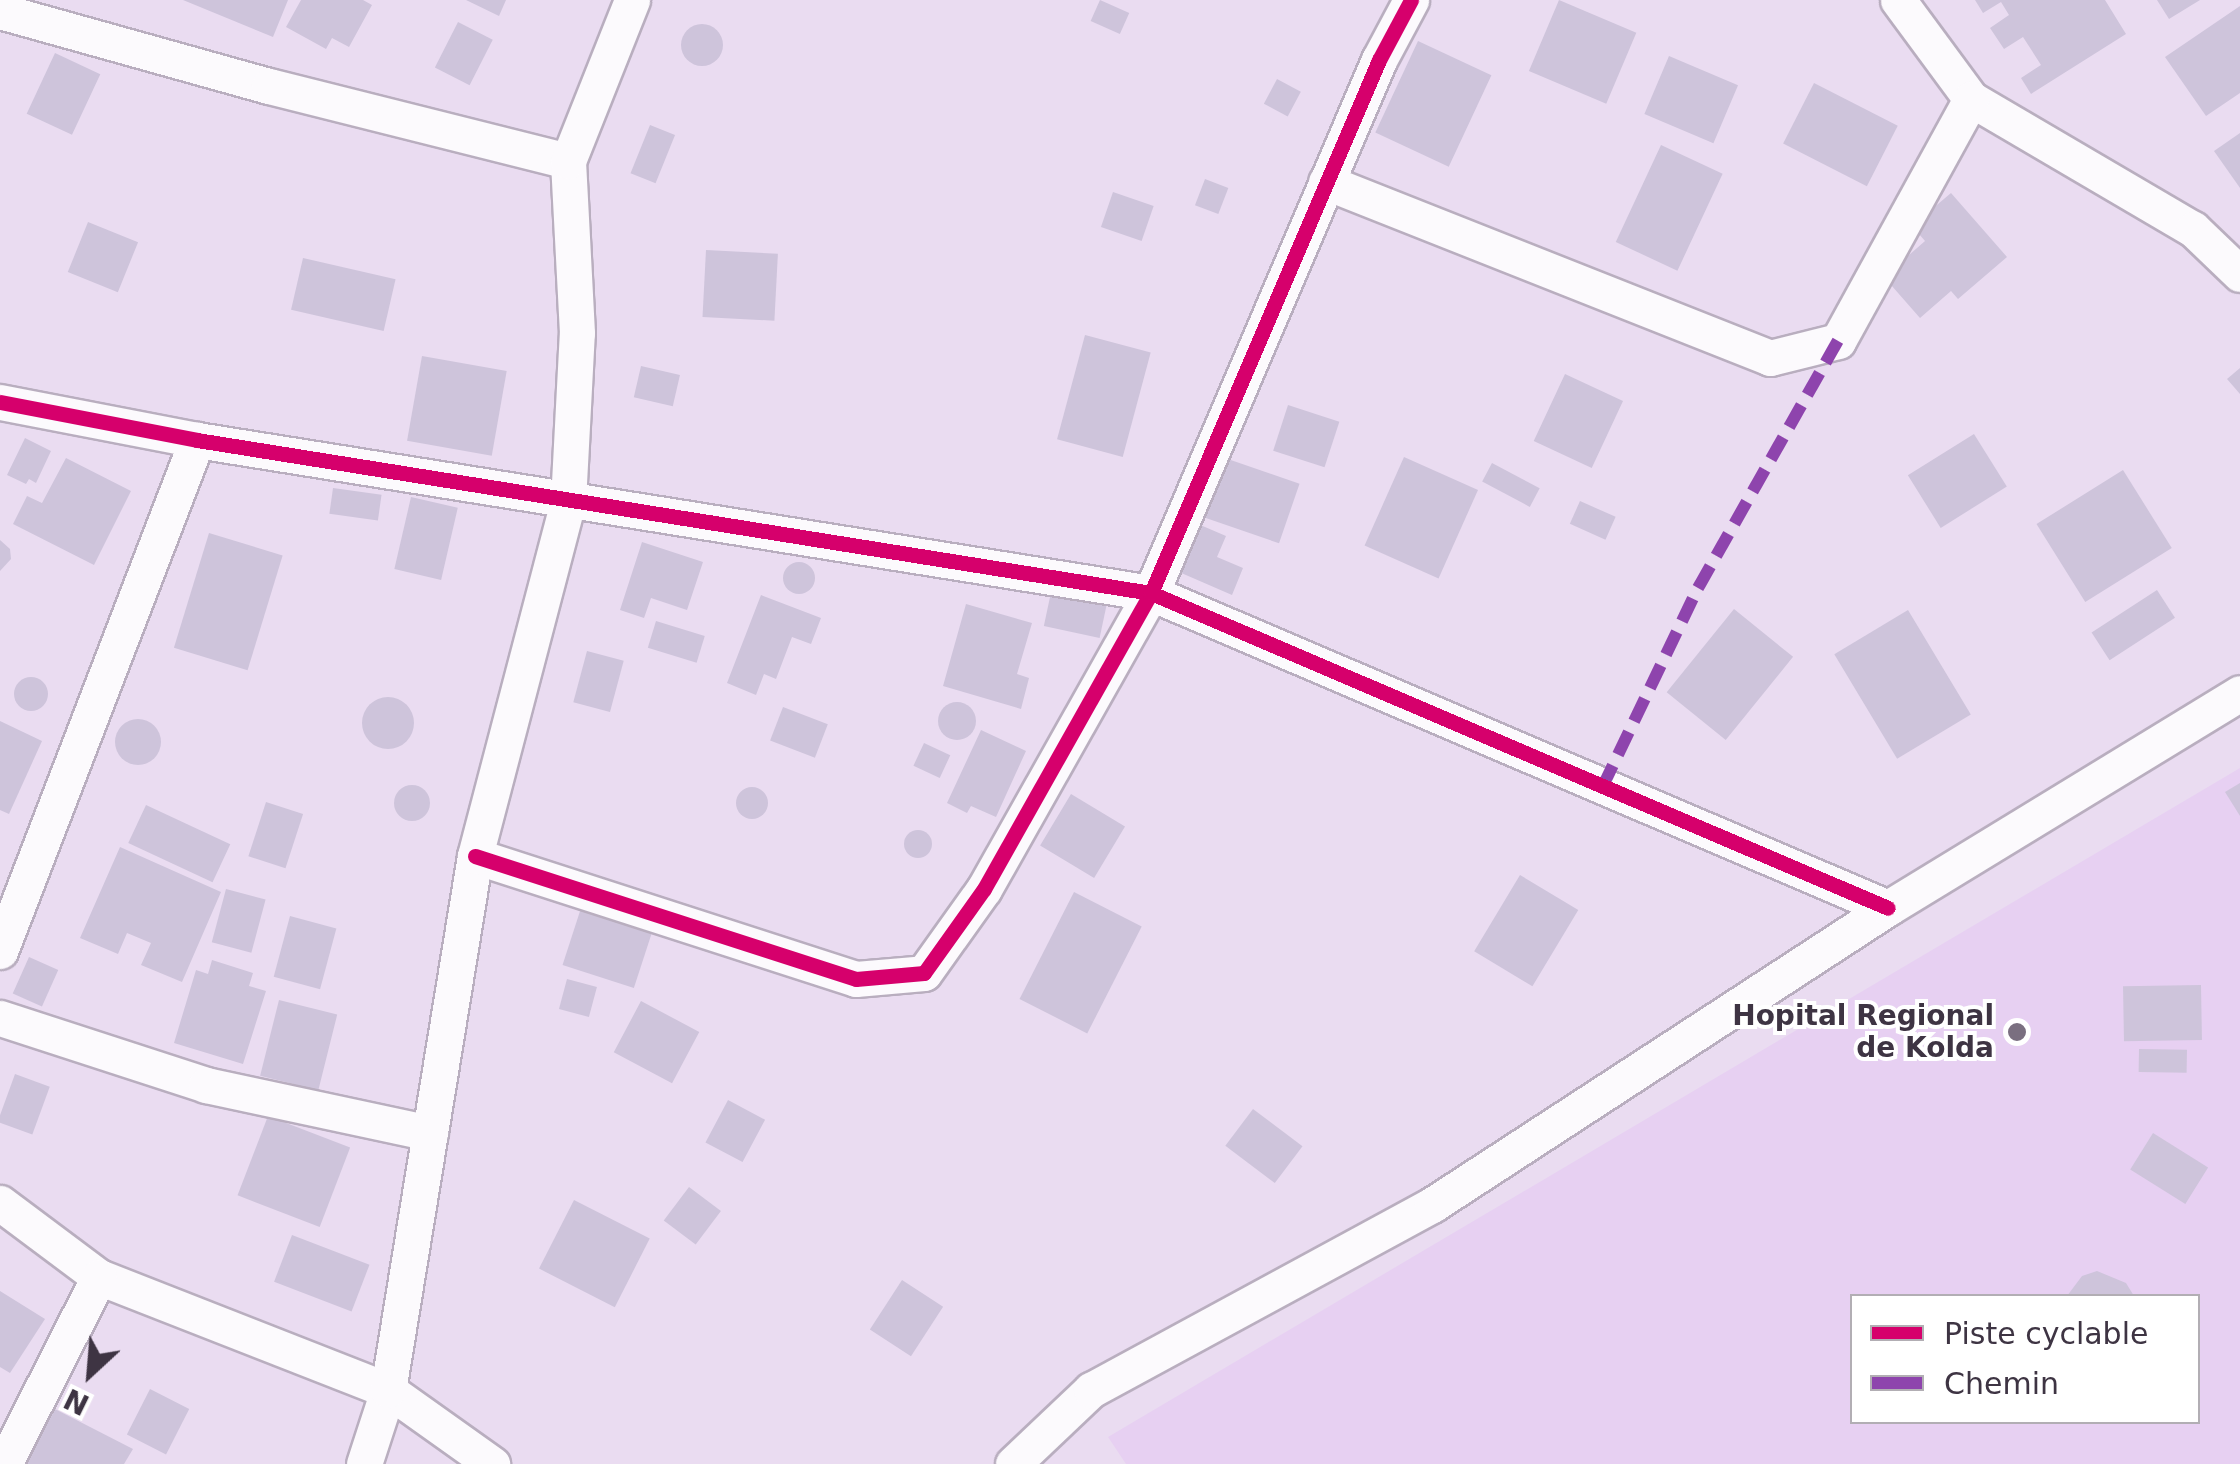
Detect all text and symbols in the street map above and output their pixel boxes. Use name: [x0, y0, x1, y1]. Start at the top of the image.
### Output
place label: Hopital Regional de Kolda: [1732, 999, 1994, 1065]
marker: Hopital Regional de Kolda: [2004, 1019, 2030, 1045]
legend: [1850, 1294, 2200, 1424]
text: Piste cyclable: [1944, 1316, 2148, 1351]
north arrow: [40, 1324, 140, 1424]
text: Chemin: [1944, 1366, 2059, 1401]
text: N: [59, 1381, 94, 1421]

